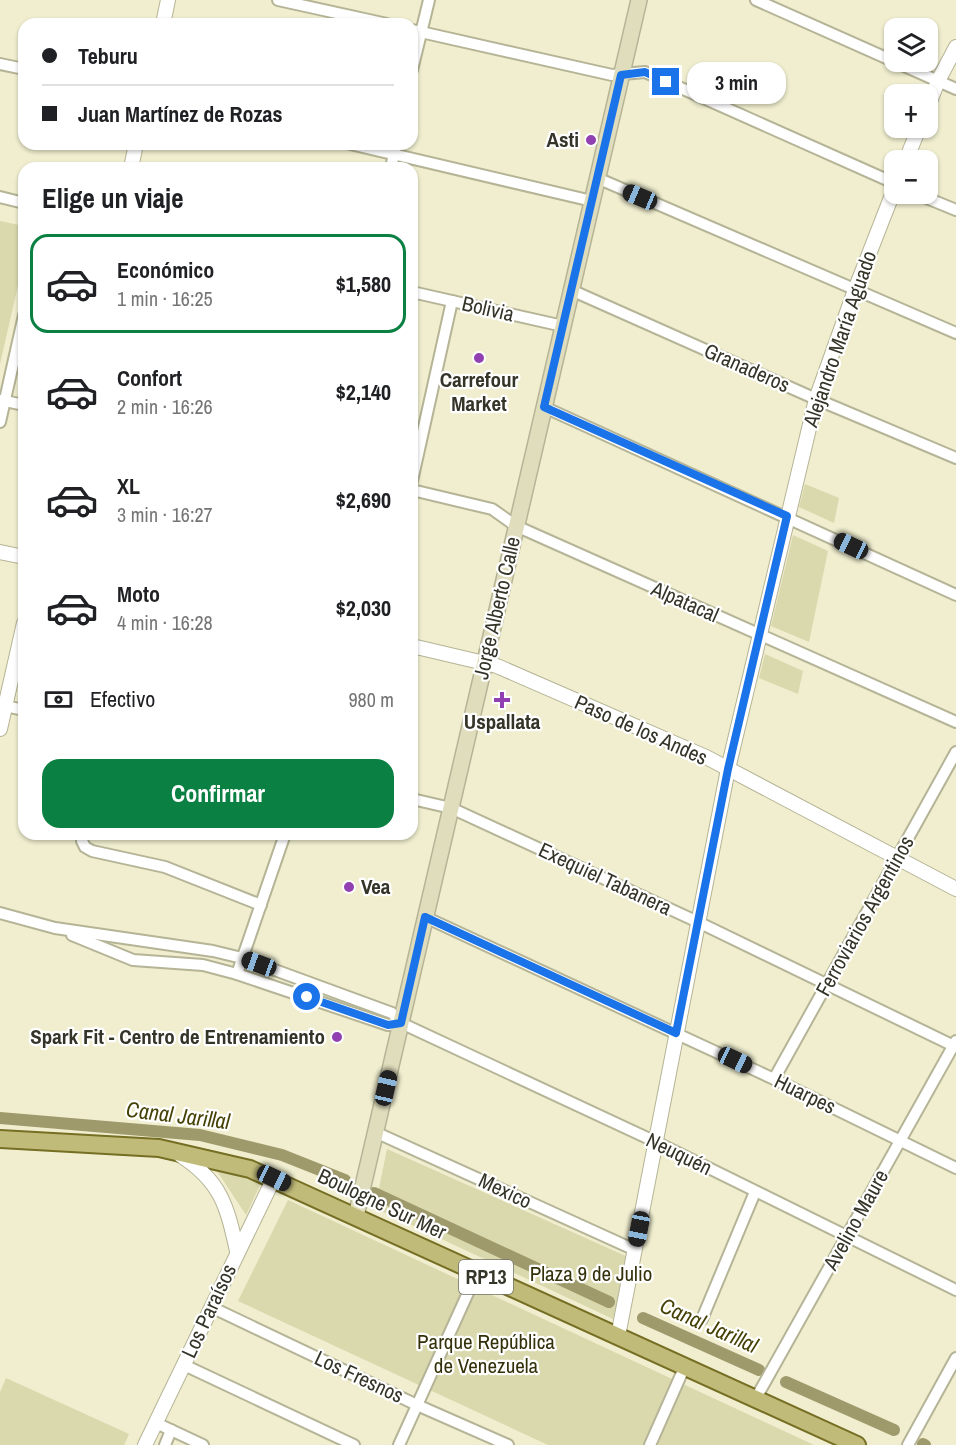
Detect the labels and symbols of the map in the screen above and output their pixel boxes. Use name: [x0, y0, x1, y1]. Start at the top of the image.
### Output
callout: 3 min: [687, 61, 786, 103]
route end: [652, 68, 679, 95]
place label: Asti: [546, 125, 579, 154]
marker: Asti: [584, 133, 598, 147]
car: [620, 182, 660, 212]
street label: Alejandro María Aguado: [795, 247, 883, 432]
street label: Bolivia: [459, 288, 517, 329]
street label: Granaderos: [700, 336, 795, 399]
marker: Carrefour Market: [472, 351, 486, 365]
place label: Carrefour Market: [440, 365, 519, 418]
car: [831, 530, 871, 562]
street label: Jorge Alberto Calle: [466, 534, 527, 682]
street label: Alpatacal: [646, 573, 723, 629]
street label: Paso de los Andes: [570, 687, 712, 772]
marker: Uspallata: [495, 693, 509, 707]
place label: Uspallata: [464, 707, 541, 736]
street label: Ferroviarios Argentinos: [808, 830, 921, 1001]
street label: Exequiel Tabanera: [534, 835, 677, 922]
place label: Vea: [361, 872, 391, 901]
marker: Vea: [342, 880, 356, 894]
car: [239, 949, 279, 979]
route start: [293, 983, 320, 1010]
place label: Spark Fit - Centro de Entrenamiento: [30, 1022, 325, 1051]
marker: Spark Fit - Centro de Entrenamiento: [330, 1030, 344, 1044]
car: [715, 1044, 755, 1076]
street label: Huarpes: [770, 1066, 841, 1121]
car: [373, 1068, 399, 1108]
water label: Canal Jarillal: [124, 1094, 233, 1136]
street label: Neuquén: [641, 1125, 717, 1182]
street label: Boulogne Sur Mer: [313, 1161, 451, 1246]
car: [254, 1162, 294, 1194]
street label: Avelino Maure: [816, 1164, 895, 1276]
street label: Mexico: [474, 1166, 536, 1215]
car: [627, 1210, 651, 1248]
street label: Los Paraísos: [174, 1259, 243, 1362]
park label: Plaza 9 de Julio: [530, 1259, 652, 1288]
road number: RP13: [459, 1260, 513, 1294]
water label: Canal Jarillal: [655, 1290, 764, 1360]
park label: Parque República de Venezuela: [417, 1327, 555, 1380]
street label: Los Fresnos: [310, 1343, 408, 1410]

